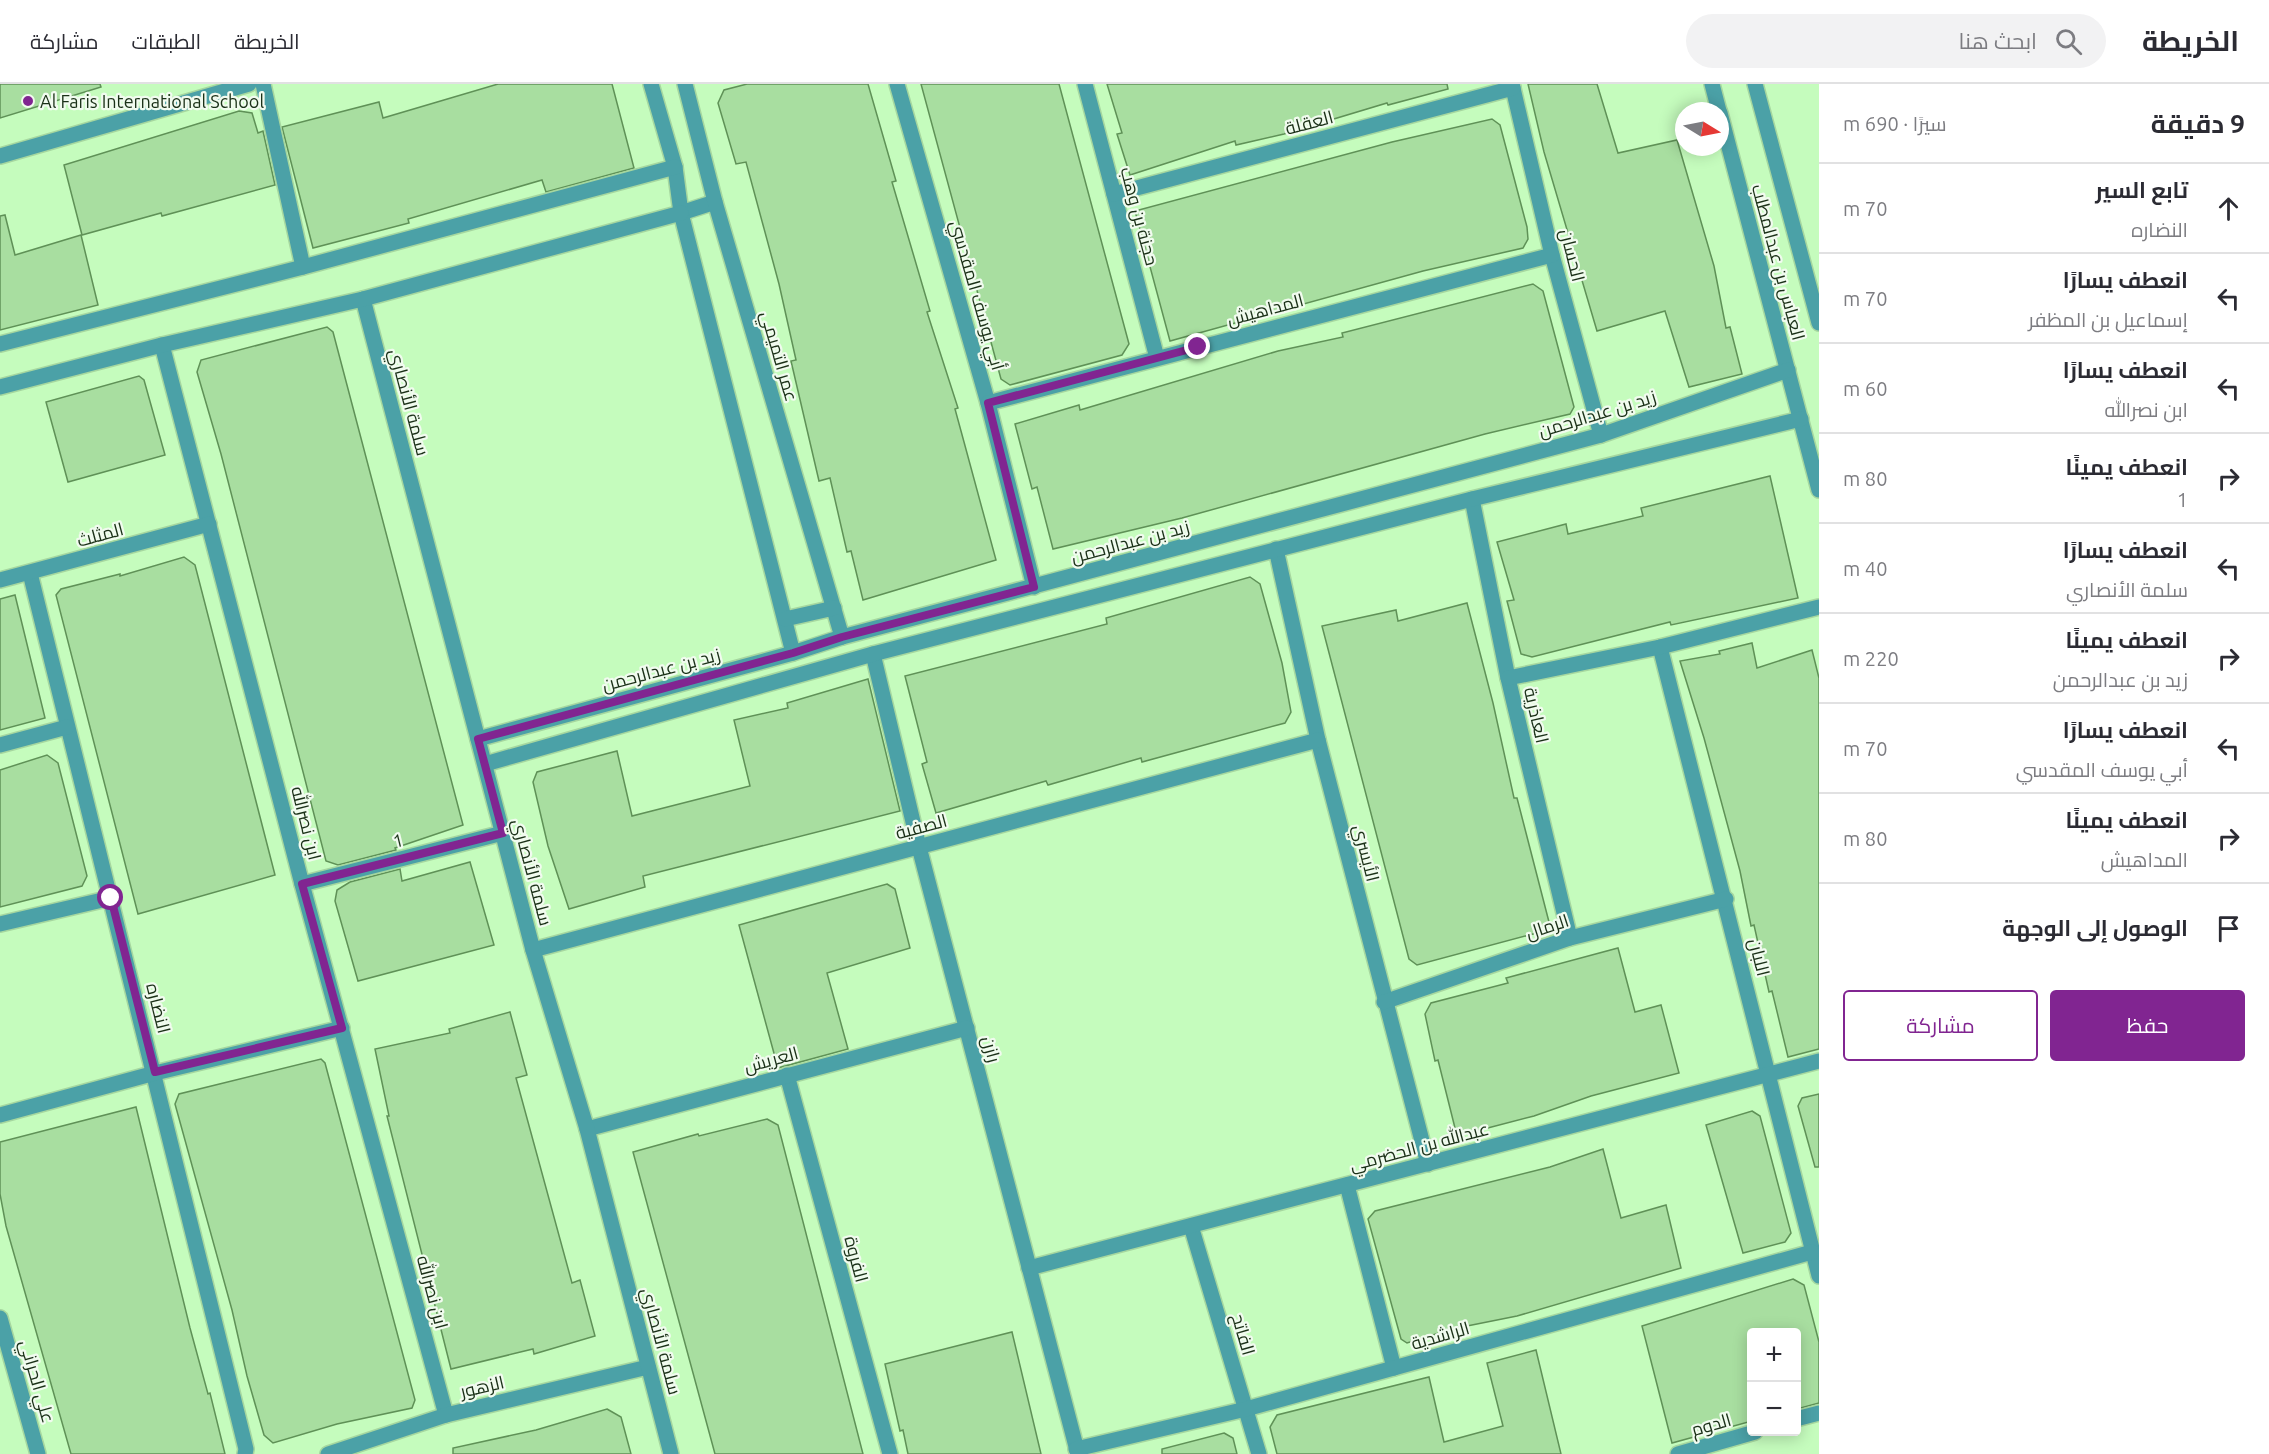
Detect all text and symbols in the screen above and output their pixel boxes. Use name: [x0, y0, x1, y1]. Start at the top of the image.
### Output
search box: [1686, 14, 2106, 68]
icon: search: [2052, 25, 2085, 58]
text: الخريطة: [2142, 25, 2239, 56]
text: ابحث هنا: [1958, 28, 2037, 53]
text: مشاركة: [30, 29, 99, 53]
text: الطبقات: [132, 29, 201, 53]
text: الخريطة: [234, 29, 300, 53]
place label: Al Faris International School: [40, 91, 264, 111]
marker: Al Faris International School: [21, 94, 35, 108]
north arrow: [1675, 102, 1729, 156]
street label: العقلة: [1283, 106, 1335, 138]
text: 9 دقيقة: [2151, 109, 2245, 138]
text: سيرًا · 690 m: [1843, 112, 1947, 135]
street label: حجنة بن وهب: [1115, 165, 1163, 268]
text: تابع السير: [2095, 177, 2188, 202]
street label: العباس بن عبدالمطلب: [1747, 182, 1809, 343]
icon: ahead: [2212, 192, 2245, 225]
text: 70 m: [1843, 197, 1887, 220]
street label: أبي يوسف المقدسي: [942, 218, 1009, 374]
text: النضاره: [2131, 218, 2188, 241]
street label: الحسان: [1555, 227, 1589, 284]
text: انعطف يسارًا: [2063, 267, 2188, 292]
icon: left: [2212, 282, 2245, 315]
text: 70 m: [1843, 287, 1887, 310]
street label: المداهيش: [1225, 289, 1306, 331]
text: إسماعيل بن المظفر: [2028, 308, 2188, 331]
street label: عمر التميمي: [753, 309, 802, 405]
route end: [1184, 333, 1210, 359]
street label: سلمة الأنصاري: [381, 346, 434, 459]
text: انعطف يسارًا: [2063, 357, 2188, 382]
icon: left: [2212, 372, 2245, 405]
text: 60 m: [1843, 377, 1887, 400]
street label: زيد بن عبدالرحمن: [1536, 386, 1659, 442]
text: ابن نصرالله: [2105, 398, 2188, 421]
text: انعطف يمينًا: [2066, 454, 2188, 479]
icon: right: [2212, 462, 2245, 495]
text: 80 m: [1843, 467, 1887, 490]
text: 1: [2177, 488, 2188, 511]
street label: زيد بن عبدالرحمن: [1069, 516, 1192, 568]
street label: المثلث: [74, 518, 126, 550]
text: انعطف يسارًا: [2063, 537, 2188, 562]
icon: left: [2212, 552, 2245, 585]
text: 40 m: [1843, 557, 1887, 580]
text: سلمة الأنصاري: [2066, 578, 2188, 601]
text: انعطف يمينًا: [2066, 627, 2188, 652]
icon: right: [2212, 642, 2245, 675]
street label: زيد بن عبدالرحمن: [600, 644, 723, 696]
text: 220 m: [1843, 647, 1899, 670]
text: زيد بن عبدالرحمن: [2053, 668, 2188, 691]
street label: العاذرية: [1519, 685, 1553, 745]
text: انعطف يسارًا: [2063, 717, 2188, 742]
icon: left: [2212, 732, 2245, 765]
text: 70 m: [1843, 737, 1887, 760]
text: أبي يوسف المقدسي: [2016, 758, 2188, 781]
street label: ابن نصرالله: [286, 784, 327, 862]
text: انعطف يمينًا: [2066, 807, 2188, 832]
street label: الصفية: [893, 810, 949, 842]
street label: سلمة الأنصاري: [504, 816, 557, 929]
street label: الأيسري: [1345, 822, 1384, 885]
icon: right: [2212, 822, 2245, 855]
text: 80 m: [1843, 827, 1887, 850]
street label: 1: [391, 829, 405, 851]
text: المداهيش: [2101, 848, 2188, 871]
route start: [97, 884, 123, 910]
street label: الرمال: [1523, 910, 1572, 944]
icon: arrive: [2212, 912, 2245, 945]
text: الوصول إلى الوجهة: [2002, 915, 2188, 940]
street label: اللبان: [1744, 936, 1774, 978]
street label: النضاره: [141, 981, 175, 1036]
button: مشاركة: [1843, 990, 2038, 1061]
button: حفظ: [2050, 990, 2245, 1061]
street label: رازن: [977, 1034, 1005, 1065]
street label: العريش: [742, 1042, 801, 1078]
street label: عبدالله بن الحضرمي: [1347, 1117, 1492, 1179]
street label: الفروة: [839, 1234, 873, 1285]
street label: ابن نصرالله: [412, 1253, 453, 1331]
street label: سلمة الأنصاري: [633, 1285, 686, 1398]
street label: الفاتح: [1226, 1311, 1260, 1358]
street label: الراشدية: [1409, 1317, 1472, 1355]
map controls: [1747, 1328, 1801, 1436]
button: +: [1747, 1328, 1801, 1382]
street label: علي الحراني: [12, 1337, 59, 1426]
street label: الزهور: [457, 1371, 506, 1403]
button: −: [1747, 1382, 1801, 1436]
street label: الدوم: [1689, 1409, 1734, 1442]

